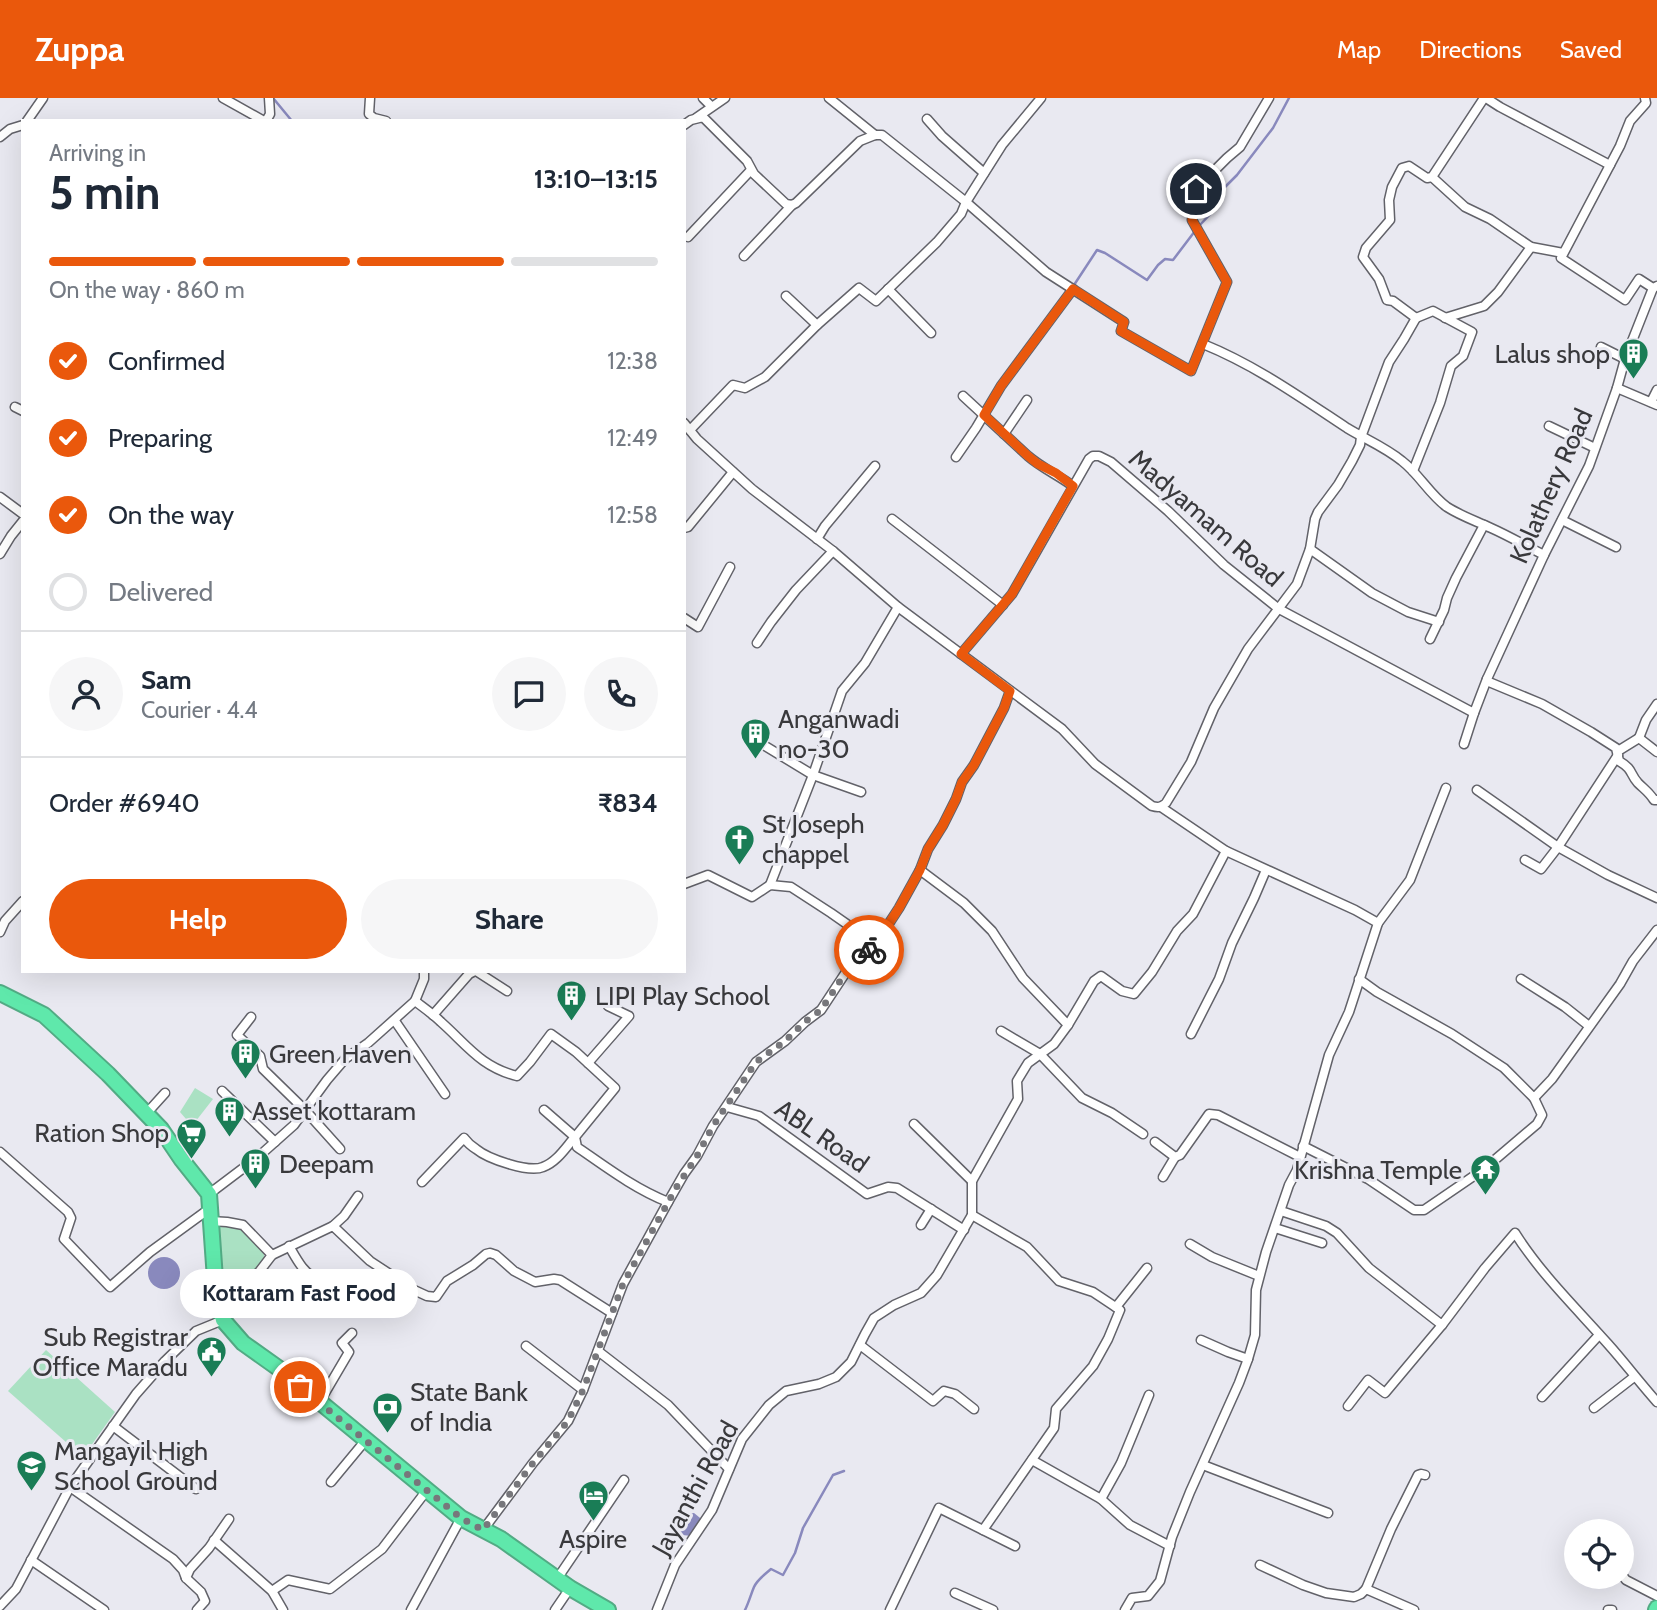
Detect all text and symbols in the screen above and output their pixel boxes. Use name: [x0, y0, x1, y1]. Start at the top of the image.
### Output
text: Zuppa: [35, 29, 125, 69]
text: Map: [1337, 35, 1381, 64]
text: Directions: [1419, 35, 1522, 64]
text: Saved: [1560, 35, 1622, 64]
text: Arriving in: [49, 139, 146, 167]
pin: [1166, 159, 1226, 219]
text: 13:10–13:15: [534, 163, 658, 195]
text: 5 min: [49, 165, 160, 221]
icon: home: [1177, 170, 1215, 208]
text: On the way · 860 m: [49, 276, 245, 304]
building icon: Lalus shop: [1616, 337, 1650, 381]
place label: Lalus shop: [1494, 338, 1610, 370]
icon: check: [49, 342, 87, 380]
text: Confirmed: [108, 345, 225, 377]
text: 12:38: [607, 347, 658, 375]
street label: Kolathery Road: [1503, 404, 1599, 568]
icon: check: [49, 419, 87, 457]
text: Preparing: [108, 422, 212, 454]
text: 12:49: [607, 424, 658, 452]
street label: Madyamam Road: [1122, 442, 1290, 594]
icon: check: [49, 496, 87, 534]
text: On the way: [108, 499, 234, 531]
text: 12:58: [607, 501, 658, 529]
text: Delivered: [108, 576, 213, 608]
button: person: [49, 657, 123, 731]
button: chat: [492, 657, 566, 731]
button: phone: [584, 657, 658, 731]
text: Sam: [141, 664, 192, 696]
text: Courier · 4.4: [141, 696, 258, 724]
place label: Anganwadi no-30: [778, 703, 899, 765]
building icon: Anganwadi no-30: [738, 717, 772, 761]
text: Order #6940: [49, 787, 200, 819]
text: ₹834: [598, 787, 658, 819]
place label: St Joseph chappel: [762, 808, 865, 870]
church icon: St Joseph chappel: [722, 822, 756, 866]
button: Help: [49, 879, 347, 959]
button: Share: [361, 879, 658, 959]
courier: [834, 915, 904, 985]
icon: bike: [850, 931, 888, 969]
building icon: LIPI Play School: [555, 979, 589, 1023]
place label: LIPI Play School: [595, 980, 770, 1012]
building icon: Green Haven: [229, 1037, 263, 1081]
place label: Green Haven: [269, 1038, 412, 1070]
street label: ABL Road: [769, 1092, 875, 1180]
building icon: Asset kottaram: [212, 1094, 246, 1138]
place label: Asset kottaram: [252, 1095, 416, 1127]
supermarket icon: Ration Shop: [175, 1116, 209, 1160]
place label: Ration Shop: [34, 1117, 169, 1149]
building icon: Deepam: [239, 1147, 273, 1191]
place label: Deepam: [279, 1148, 374, 1180]
temple icon: Krishna Temple: [1468, 1153, 1502, 1197]
place label: Krishna Temple: [1294, 1154, 1462, 1186]
callout: Kottaram Fast Food: [181, 1268, 419, 1317]
text: Kottaram Fast Food: [202, 1279, 396, 1307]
place label: Sub Registrar Office Maradu: [33, 1321, 189, 1383]
public building icon: Sub Registrar Office Maradu: [194, 1335, 228, 1379]
pin: [270, 1357, 330, 1417]
icon: bag: [281, 1368, 319, 1406]
place label: State Bank of India: [410, 1376, 528, 1438]
bank icon: State Bank of India: [370, 1390, 404, 1434]
street label: Jayanthi Road: [644, 1415, 745, 1562]
place label: Mangayil High School Ground: [54, 1435, 218, 1497]
school or university icon: Mangayil High School Ground: [14, 1449, 48, 1493]
hotel icon: Aspire: [576, 1479, 610, 1523]
map controls: [1564, 1519, 1634, 1589]
button: locate: [1564, 1519, 1634, 1589]
place label: Aspire: [559, 1523, 627, 1555]

